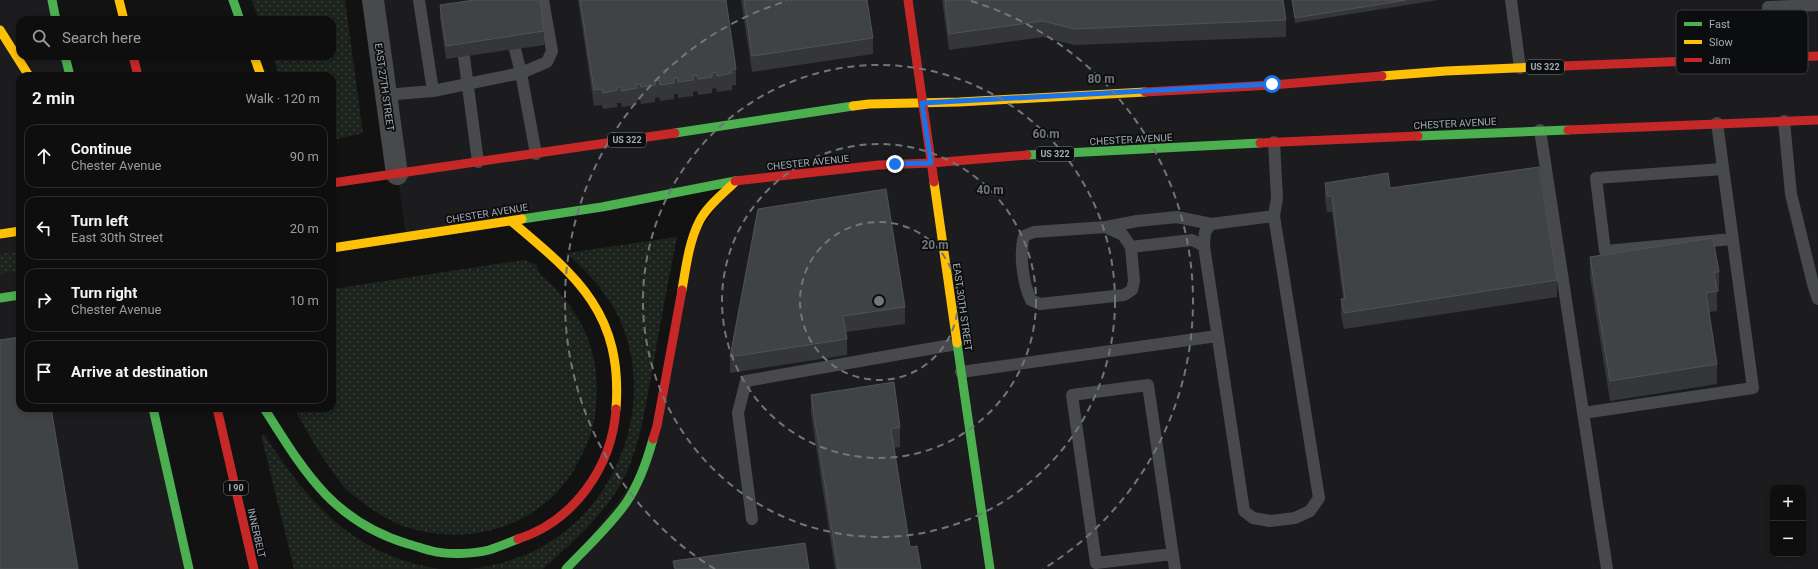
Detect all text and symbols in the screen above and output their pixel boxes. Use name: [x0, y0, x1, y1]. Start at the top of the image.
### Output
legend: [1676, 10, 1808, 74]
search box: [16, 16, 336, 60]
text: Fast: [1709, 18, 1731, 31]
icon: search: [30, 27, 52, 49]
text: Search here: [62, 29, 141, 47]
text: Slow: [1709, 36, 1733, 49]
street label: EAST 27TH STREET: [373, 42, 396, 132]
text: Jam: [1709, 54, 1731, 67]
road number: US 322: [1526, 60, 1564, 74]
text: 80 m: [1087, 72, 1115, 86]
route start: [1263, 75, 1281, 93]
text: 2 min: [32, 88, 75, 108]
text: Walk · 120 m: [245, 91, 320, 106]
street label: CHESTER AVENUE: [1413, 116, 1497, 131]
text: 60 m: [1032, 127, 1060, 141]
street label: CHESTER AVENUE: [1089, 132, 1173, 147]
road number: US 322: [608, 133, 646, 147]
text: Continue: [71, 140, 132, 158]
icon: ahead: [33, 145, 55, 167]
road number: US 322: [1036, 147, 1074, 161]
text: 90 m: [290, 149, 319, 164]
street label: CHESTER AVENUE: [766, 153, 850, 172]
route end: [886, 155, 904, 173]
text: Chester Avenue: [71, 158, 162, 173]
text: 40 m: [976, 183, 1004, 197]
street label: CHESTER AVENUE: [445, 202, 529, 225]
text: Turn left: [71, 212, 128, 230]
icon: left: [33, 217, 55, 239]
text: 20 m: [290, 221, 319, 236]
text: East 30th Street: [71, 230, 163, 245]
text: 20 m: [921, 238, 949, 252]
street label: EAST 30TH STREET: [951, 262, 974, 352]
text: Turn right: [71, 284, 137, 302]
icon: right: [33, 289, 55, 311]
text: 10 m: [290, 293, 319, 308]
centre of rings: [872, 294, 886, 308]
text: Chester Avenue: [71, 302, 162, 317]
icon: arrive: [33, 361, 55, 383]
text: Arrive at destination: [71, 363, 208, 381]
road number: I 90: [224, 481, 248, 495]
map controls: [1770, 485, 1806, 557]
button: +: [1770, 485, 1806, 521]
street label: INNERBELT: [245, 507, 268, 559]
button: −: [1770, 521, 1806, 557]

